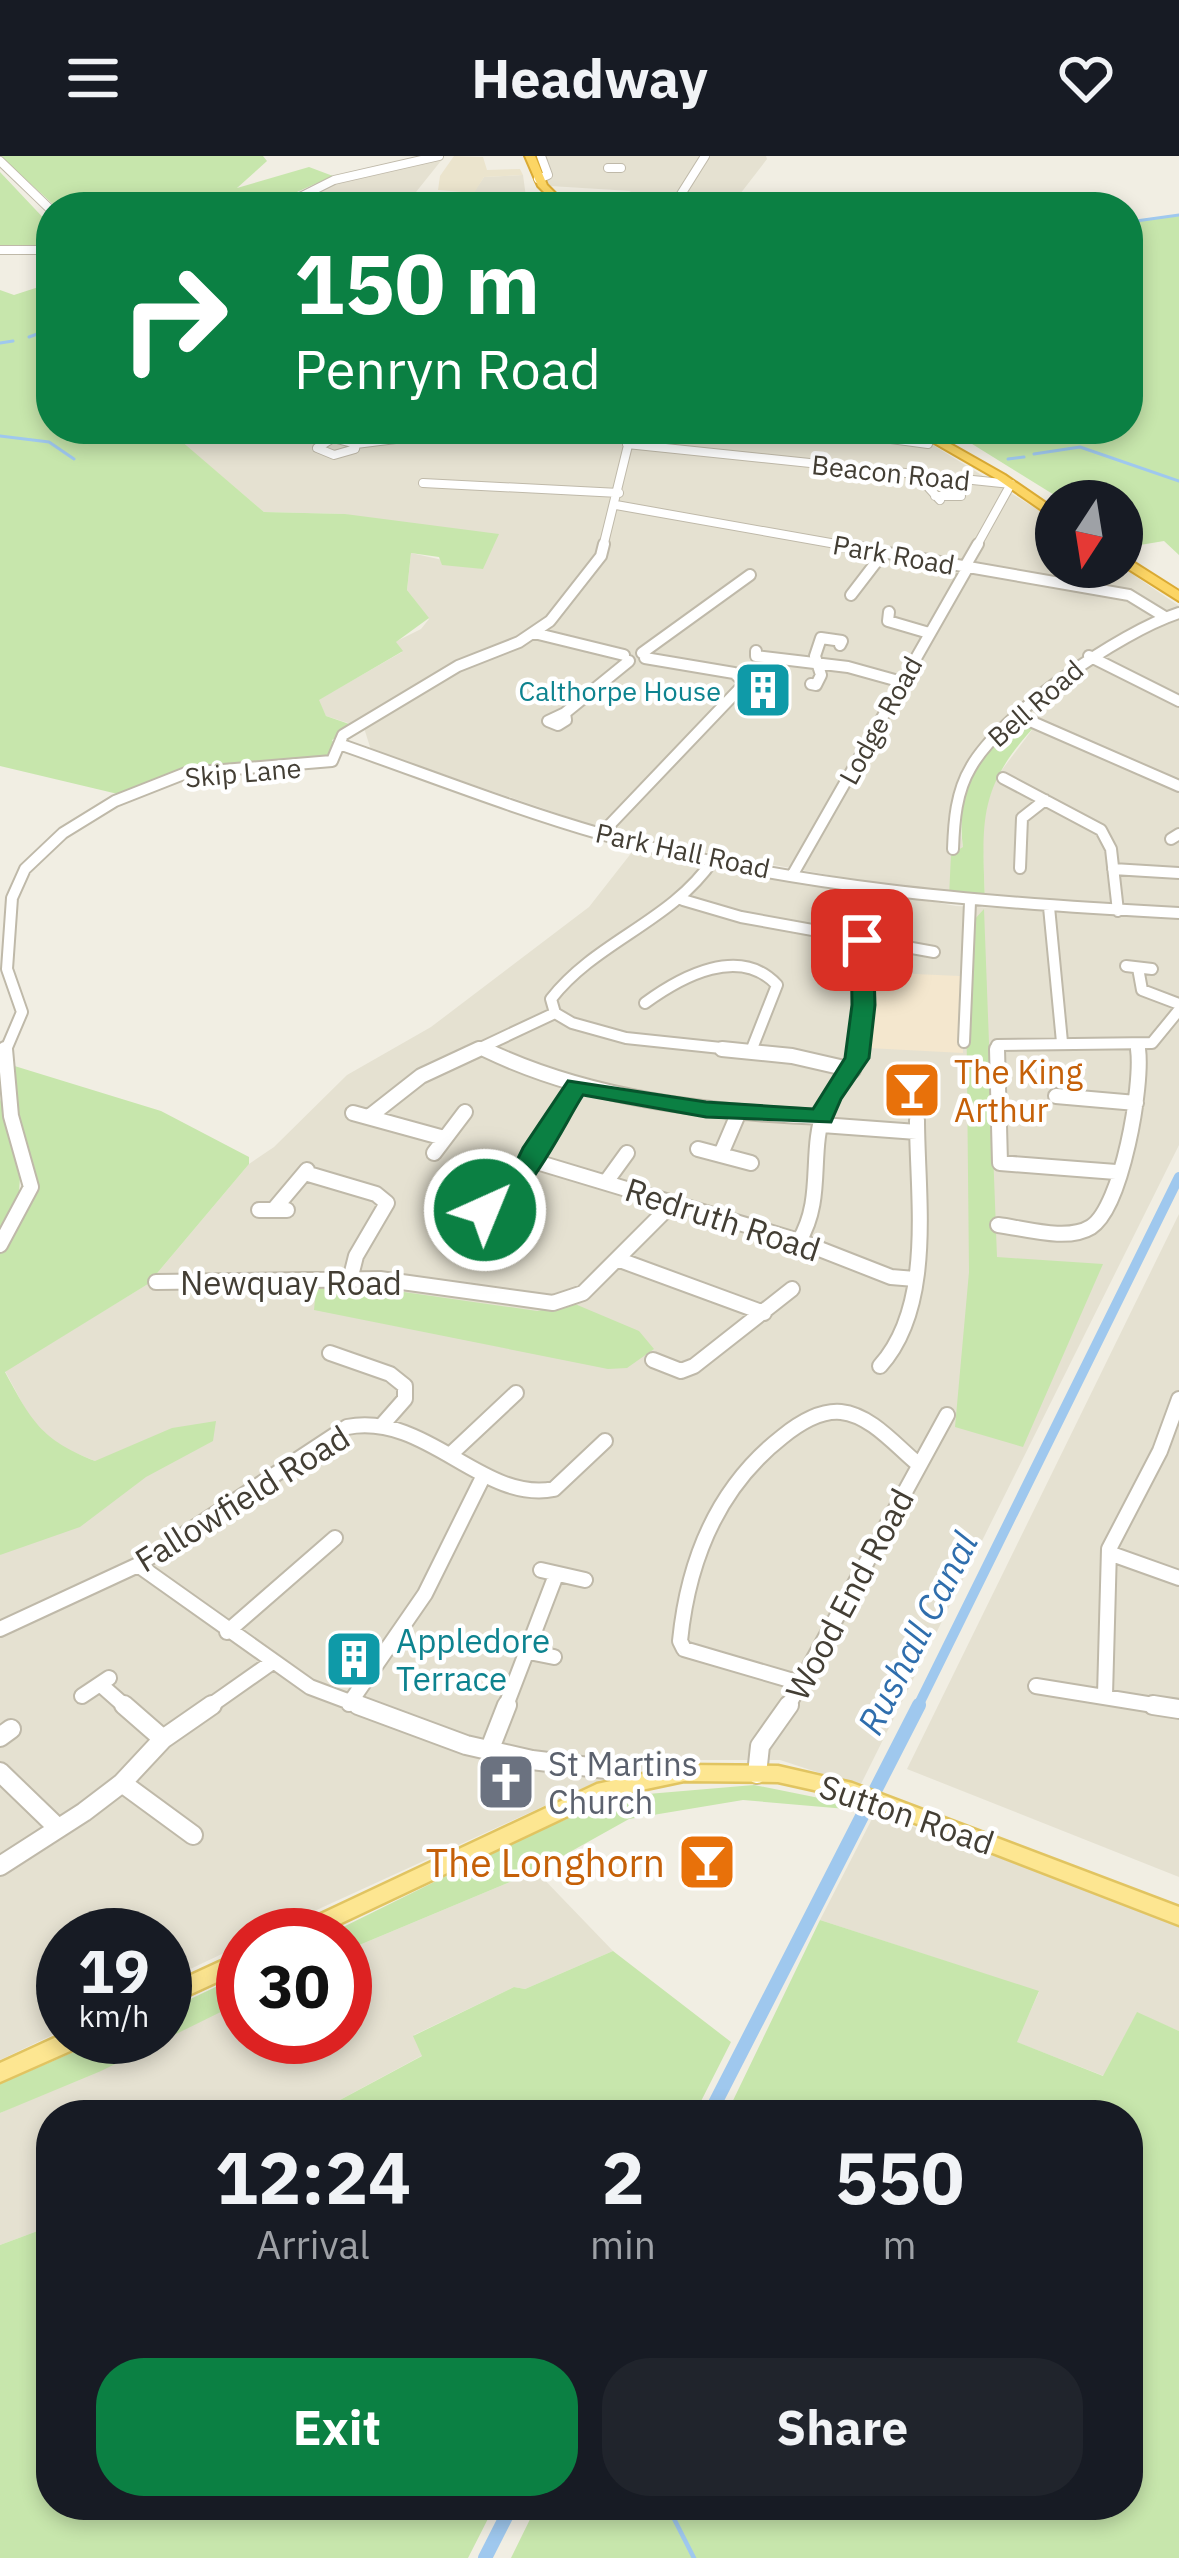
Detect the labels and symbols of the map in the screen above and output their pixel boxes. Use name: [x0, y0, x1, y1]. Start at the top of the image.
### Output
street label: Beacon Road: [810, 446, 972, 498]
north arrow: [1035, 480, 1143, 588]
street label: Park Road: [830, 526, 958, 582]
street label: Lodge Road: [830, 650, 930, 790]
street label: Bell Road: [980, 652, 1090, 754]
building icon: Calthorpe House: [732, 659, 794, 721]
place label: Calthorpe House: [518, 673, 721, 708]
street label: Skip Lane: [183, 749, 303, 795]
street label: Park Hall Road: [593, 814, 773, 886]
pin: [811, 889, 913, 991]
place label: The King Arthur: [954, 1050, 1083, 1131]
bar icon: The King Arthur: [881, 1059, 943, 1121]
position arrow: [422, 1147, 548, 1273]
street label: Redruth Road: [620, 1167, 826, 1271]
street label: Newquay Road: [180, 1261, 402, 1304]
street label: Fallowfield Road: [127, 1415, 357, 1581]
street label: Wood End Road: [775, 1481, 923, 1707]
water label: Rushall Canal: [846, 1524, 988, 1742]
place label: Appledore Terrace: [396, 1619, 550, 1700]
building icon: Appledore Terrace: [323, 1628, 385, 1690]
place label: St Martins Church: [548, 1742, 698, 1823]
church icon: St Martins Church: [475, 1751, 537, 1813]
street label: Sutton Road: [814, 1764, 1000, 1864]
bar icon: The Longhorn: [676, 1831, 738, 1893]
place label: The Longhorn: [426, 1837, 665, 1888]
speed limit sign: 30: [216, 1908, 372, 2064]

